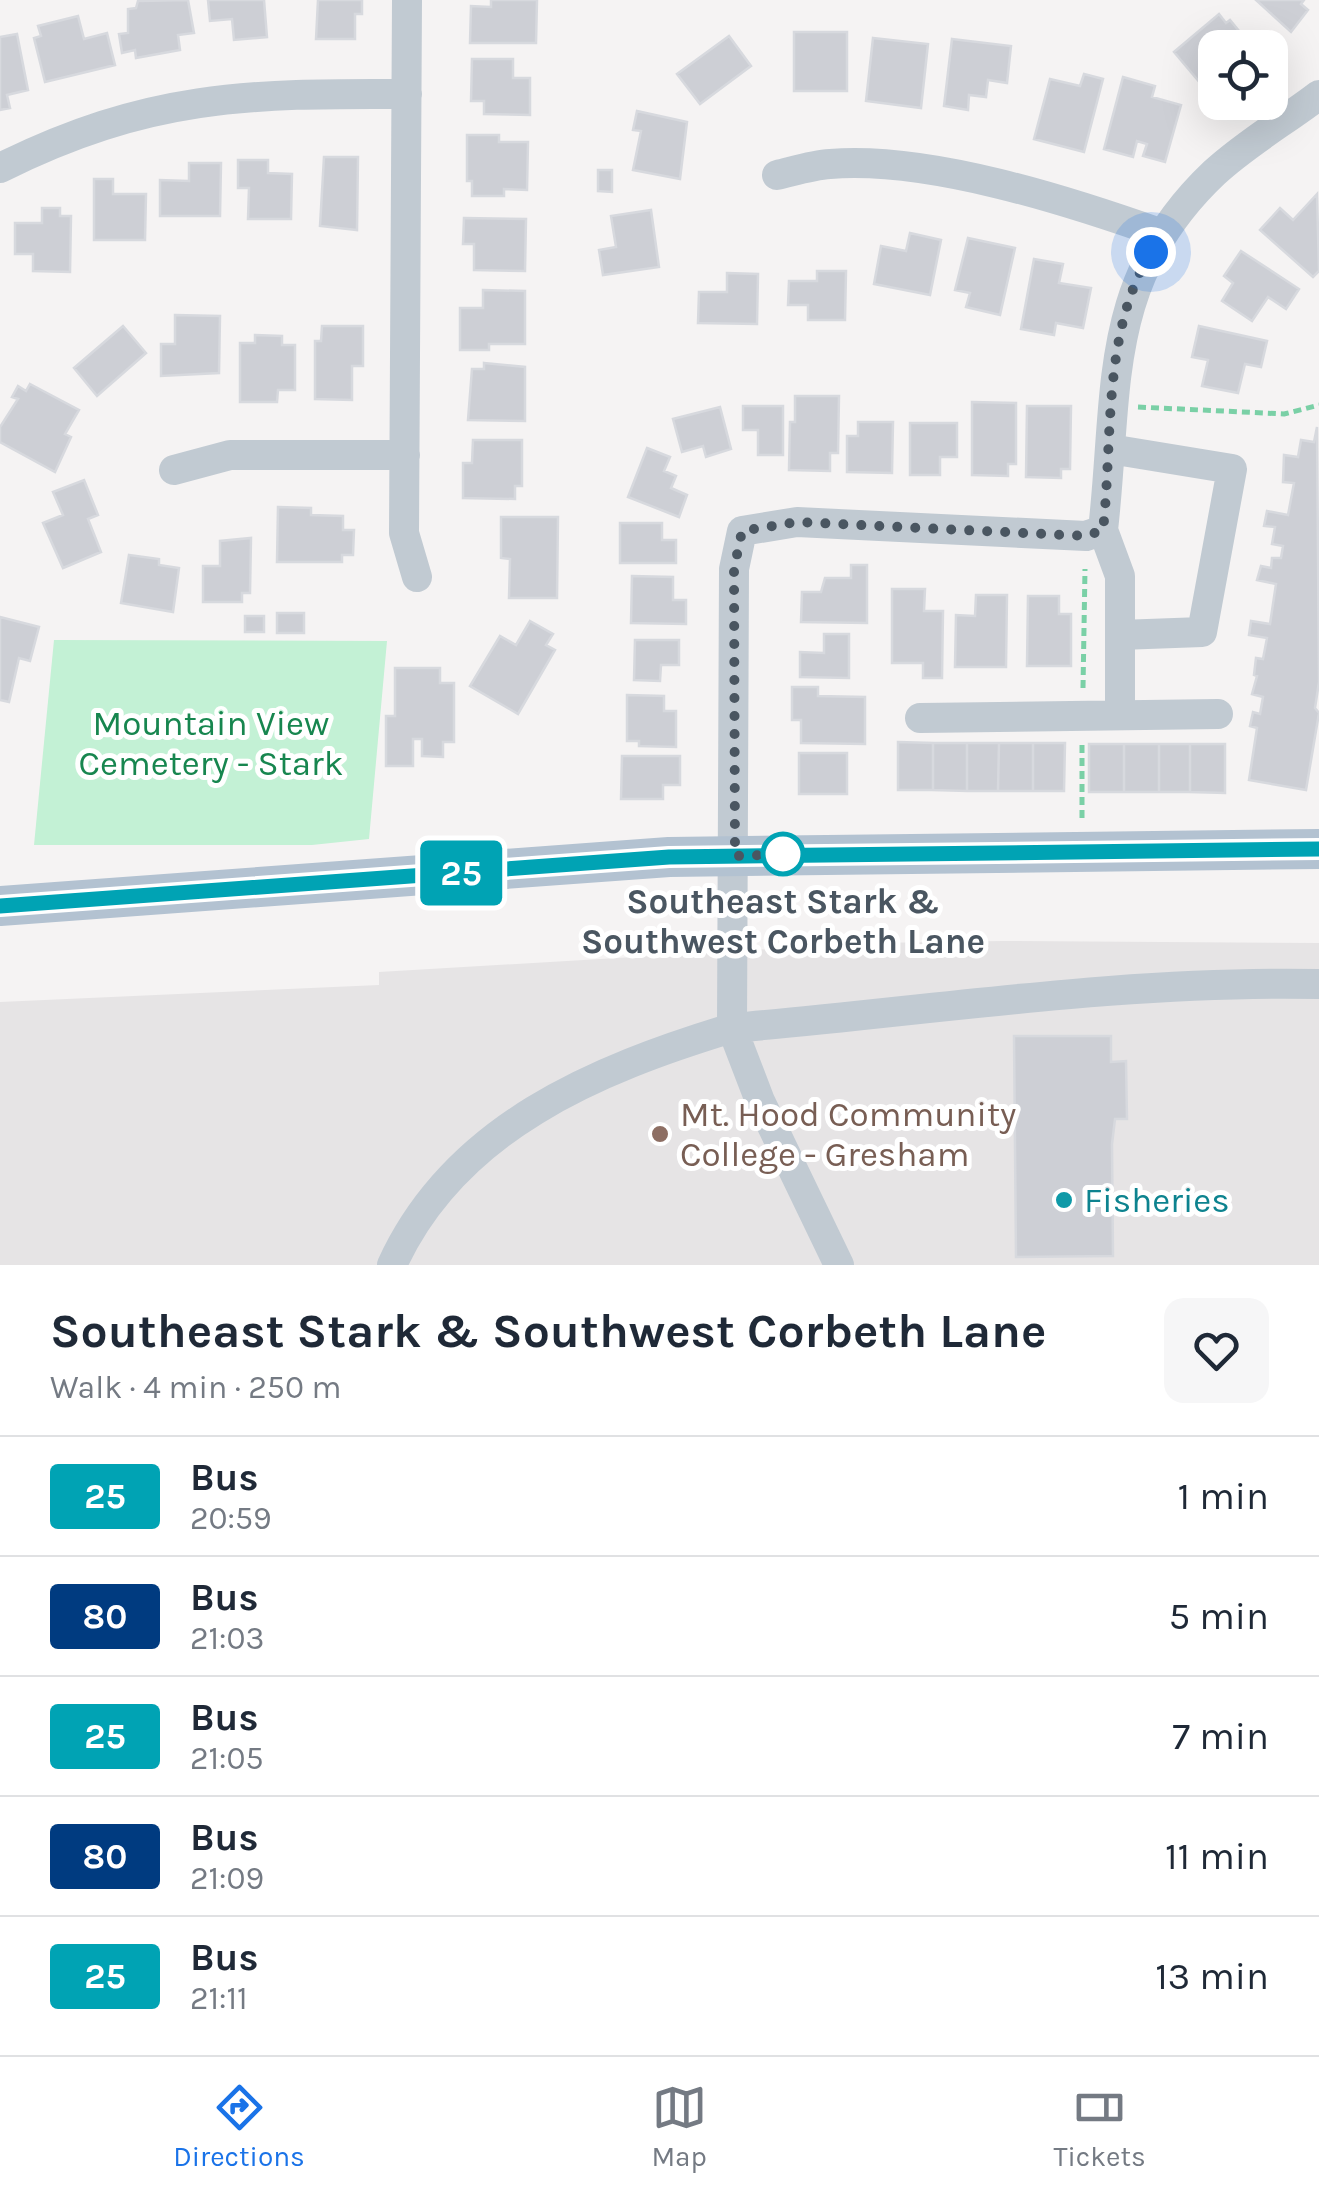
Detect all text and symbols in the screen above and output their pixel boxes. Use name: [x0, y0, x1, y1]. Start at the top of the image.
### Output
map controls: [1198, 30, 1288, 120]
button: locate: [1198, 30, 1288, 120]
your location: [1126, 227, 1176, 277]
park label: Mountain View Cemetery - Stark: [79, 703, 343, 784]
marker: Southeast Stark & Southwest Corbeth Lane: [762, 833, 804, 875]
line badge: 25: [416, 840, 506, 906]
text: 25: [440, 853, 482, 894]
place label: Southeast Stark & Southwest Corbeth Lane: [581, 881, 985, 962]
place label: Mt. Hood Community College - Gresham: [680, 1094, 1016, 1175]
marker: Mt. Hood Community College - Gresham: [649, 1123, 671, 1145]
place label: Fisheries: [1084, 1180, 1230, 1221]
marker: Fisheries: [1053, 1189, 1075, 1211]
button: heart: [1164, 1298, 1269, 1403]
text: Southeast Stark & Southwest Corbeth Lane: [50, 1303, 1046, 1359]
text: Walk · 4 min · 250 m: [50, 1369, 341, 1406]
text: Bus: [190, 1455, 259, 1500]
text: 1 min: [1178, 1474, 1269, 1519]
text: 25: [84, 1476, 126, 1517]
text: 20:59: [190, 1500, 272, 1537]
text: Bus: [190, 1575, 259, 1620]
text: 5 min: [1169, 1594, 1269, 1639]
text: 80: [83, 1596, 127, 1637]
text: 21:03: [190, 1620, 264, 1657]
text: Bus: [190, 1695, 259, 1740]
text: 7 min: [1172, 1714, 1269, 1759]
text: 25: [84, 1716, 126, 1757]
text: 21:05: [190, 1740, 264, 1777]
text: Bus: [190, 1815, 259, 1860]
text: 11 min: [1165, 1834, 1269, 1879]
text: 80: [83, 1836, 127, 1877]
text: 21:09: [190, 1860, 264, 1897]
text: Bus: [190, 1935, 259, 1980]
text: 13 min: [1155, 1954, 1269, 1999]
text: 25: [84, 1956, 126, 1997]
text: 21:11: [190, 1980, 248, 2017]
tab: Directions: [173, 2080, 305, 2173]
tab: Map: [651, 2080, 707, 2173]
tab: Tickets: [1053, 2080, 1146, 2173]

